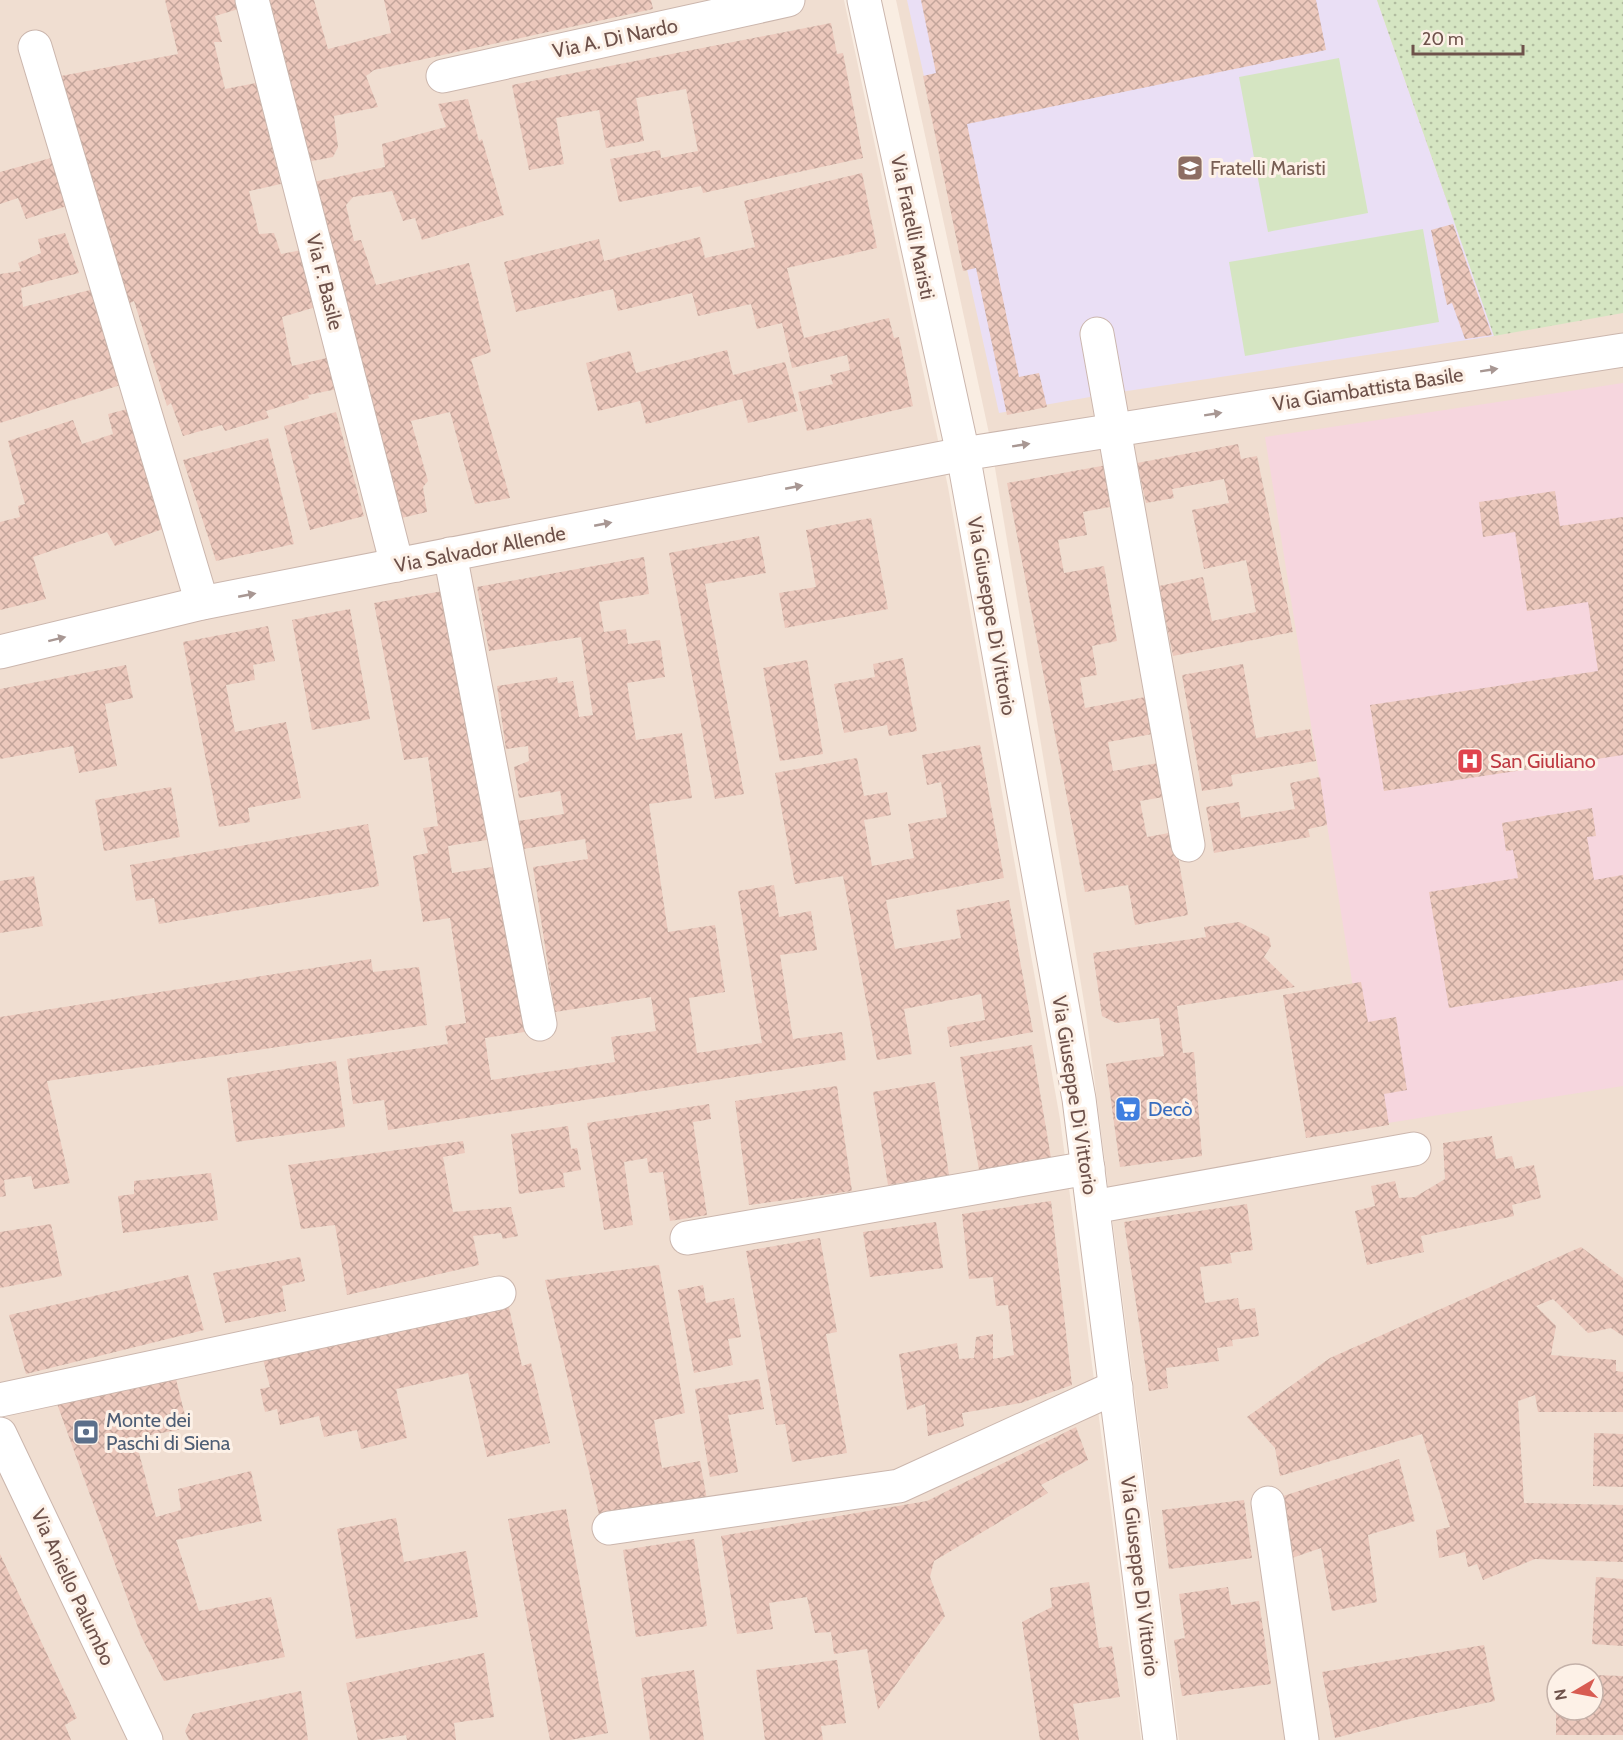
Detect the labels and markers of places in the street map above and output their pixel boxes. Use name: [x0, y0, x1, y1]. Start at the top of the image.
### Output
school or university icon: Fratelli Maristi: [1175, 153, 1205, 183]
place label: Fratelli Maristi: [1210, 156, 1326, 180]
hospital icon: San Giuliano: [1455, 746, 1485, 776]
place label: San Giuliano: [1490, 749, 1596, 773]
supermarket icon: Decò: [1113, 1094, 1143, 1124]
place label: Decò: [1148, 1097, 1193, 1121]
place label: Monte dei Paschi di Siena: [106, 1408, 231, 1455]
bank icon: Monte dei Paschi di Siena: [71, 1417, 101, 1447]

